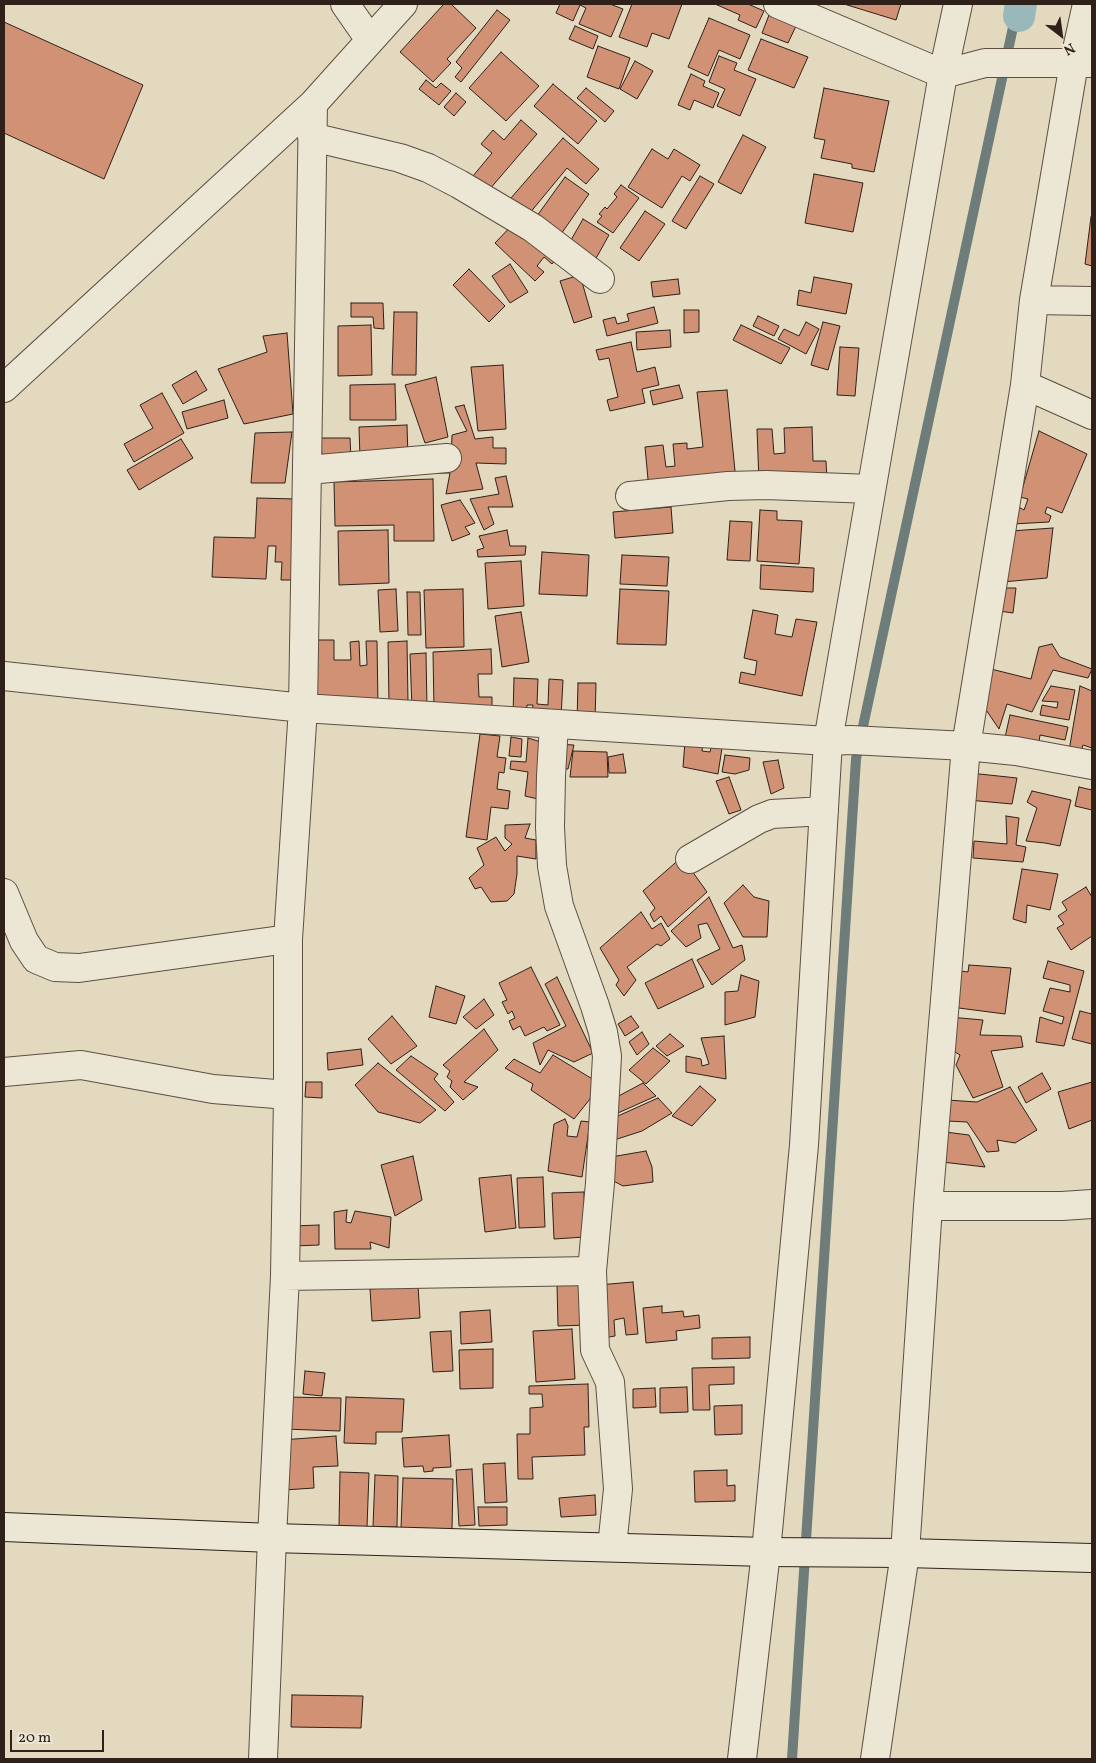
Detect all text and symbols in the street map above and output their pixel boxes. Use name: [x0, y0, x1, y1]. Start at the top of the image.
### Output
north arrow: [1036, 10, 1086, 60]
text: N: [1060, 38, 1078, 59]
scale bar: [12, 1720, 106, 1752]
text: 20 m: [18, 1728, 51, 1749]

